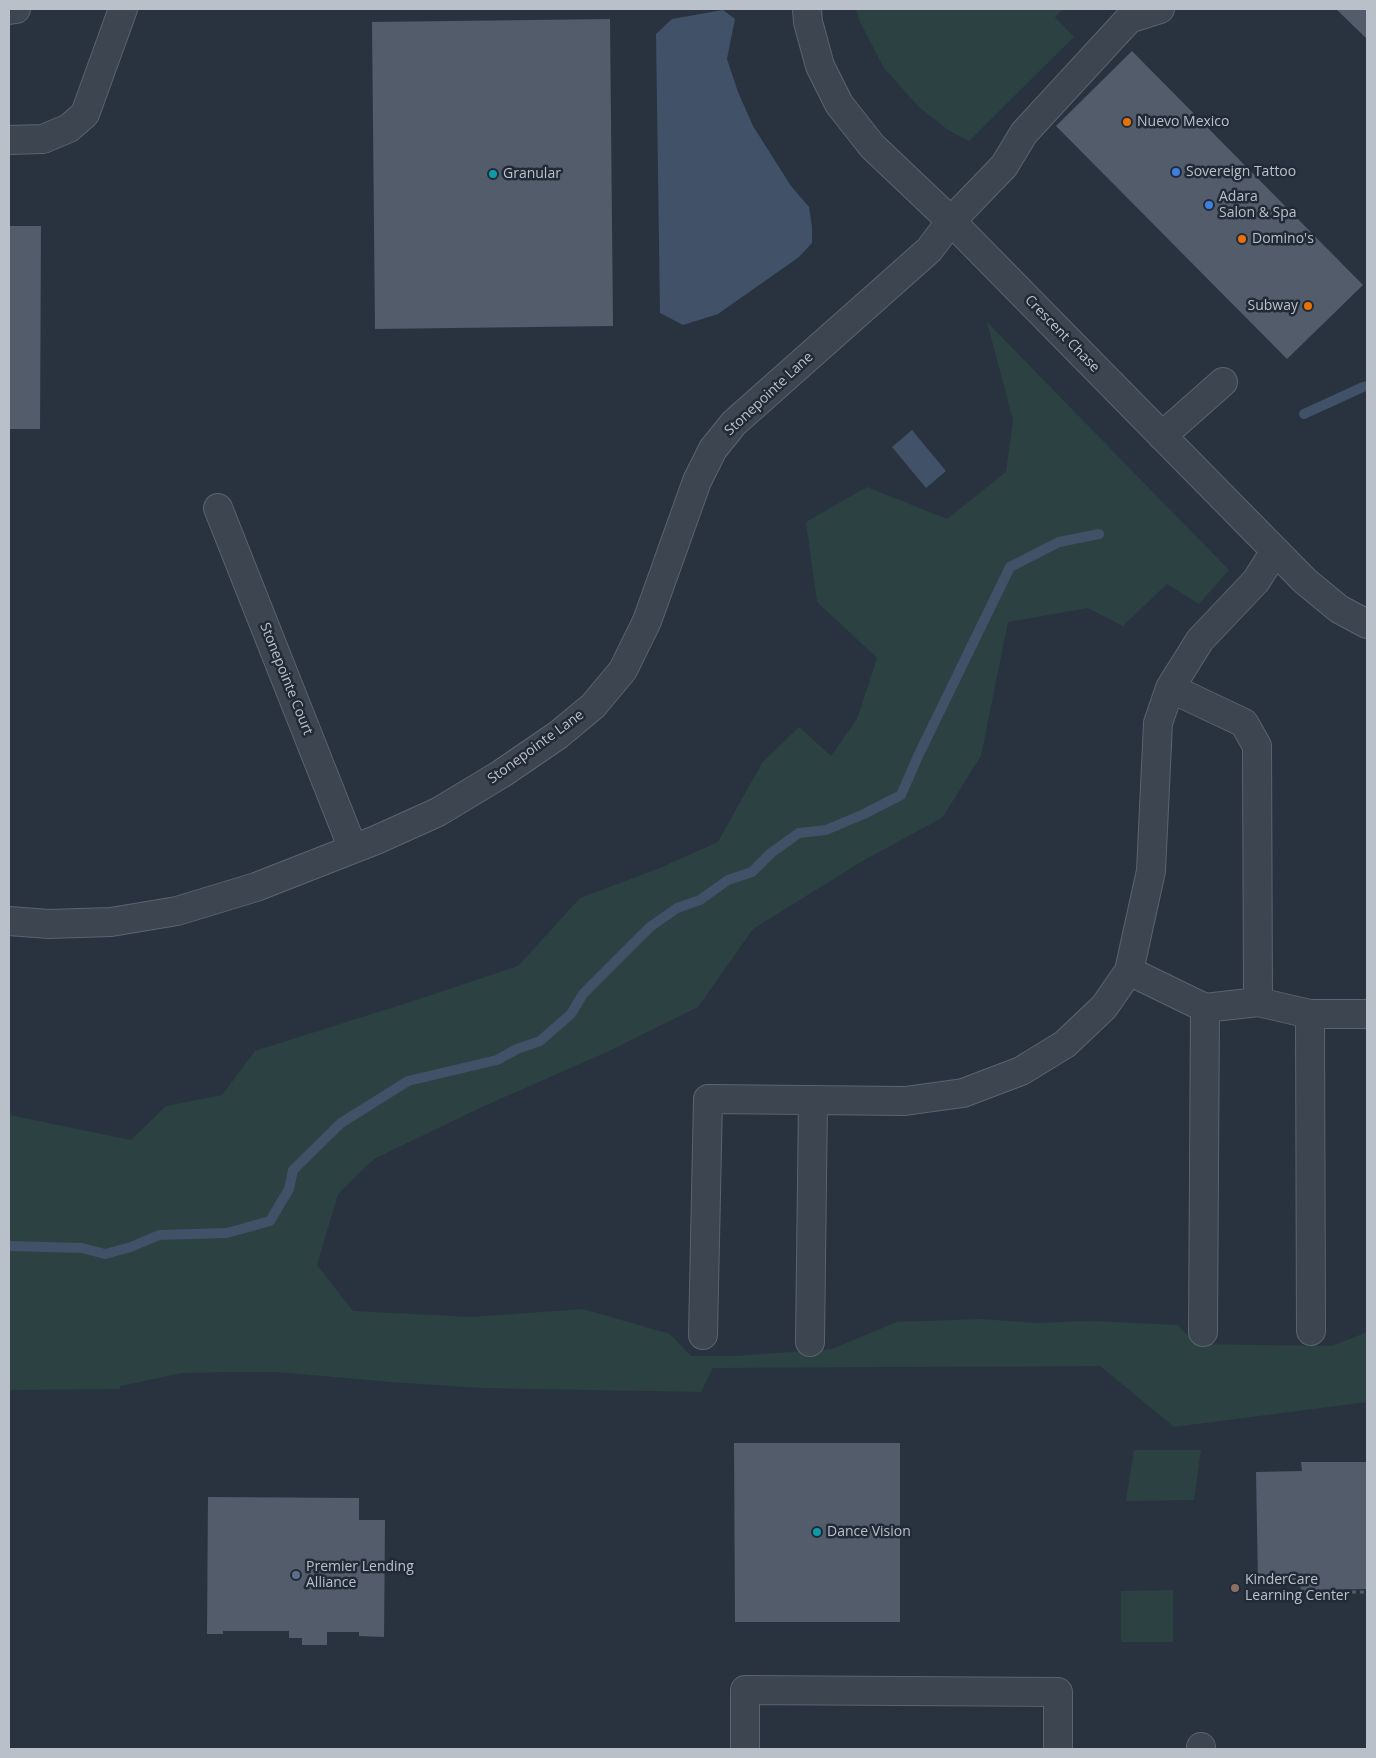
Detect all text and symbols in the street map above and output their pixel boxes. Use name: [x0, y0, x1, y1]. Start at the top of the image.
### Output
place label: Nuevo Mexico: [1137, 114, 1229, 130]
marker: Nuevo Mexico: [1121, 116, 1133, 128]
place label: Sovereign Tattoo: [1186, 164, 1296, 180]
place label: Granular: [503, 166, 561, 182]
marker: Sovereign Tattoo: [1170, 166, 1182, 178]
marker: Granular: [487, 168, 499, 180]
place label: Adara Salon & Spa: [1219, 189, 1296, 222]
marker: Adara Salon & Spa: [1203, 199, 1215, 211]
place label: Domino's: [1252, 231, 1314, 247]
marker: Domino's: [1236, 233, 1248, 245]
street label: Crescent Chase: [1021, 292, 1103, 376]
place label: Subway: [1248, 298, 1298, 314]
marker: Subway: [1302, 300, 1314, 312]
street label: Stonepointe Lane: [721, 349, 817, 439]
street label: Stonepointe Court: [256, 620, 316, 738]
street label: Stonepointe Lane: [485, 707, 587, 787]
place label: Dance Vision: [827, 1524, 911, 1540]
marker: Dance Vision: [811, 1526, 823, 1538]
place label: Premier Lending Alliance: [306, 1559, 414, 1591]
marker: Premier Lending Alliance: [290, 1569, 302, 1581]
place label: KinderCare Learning Center: [1245, 1572, 1349, 1604]
marker: KinderCare Learning Center: [1229, 1582, 1241, 1594]

